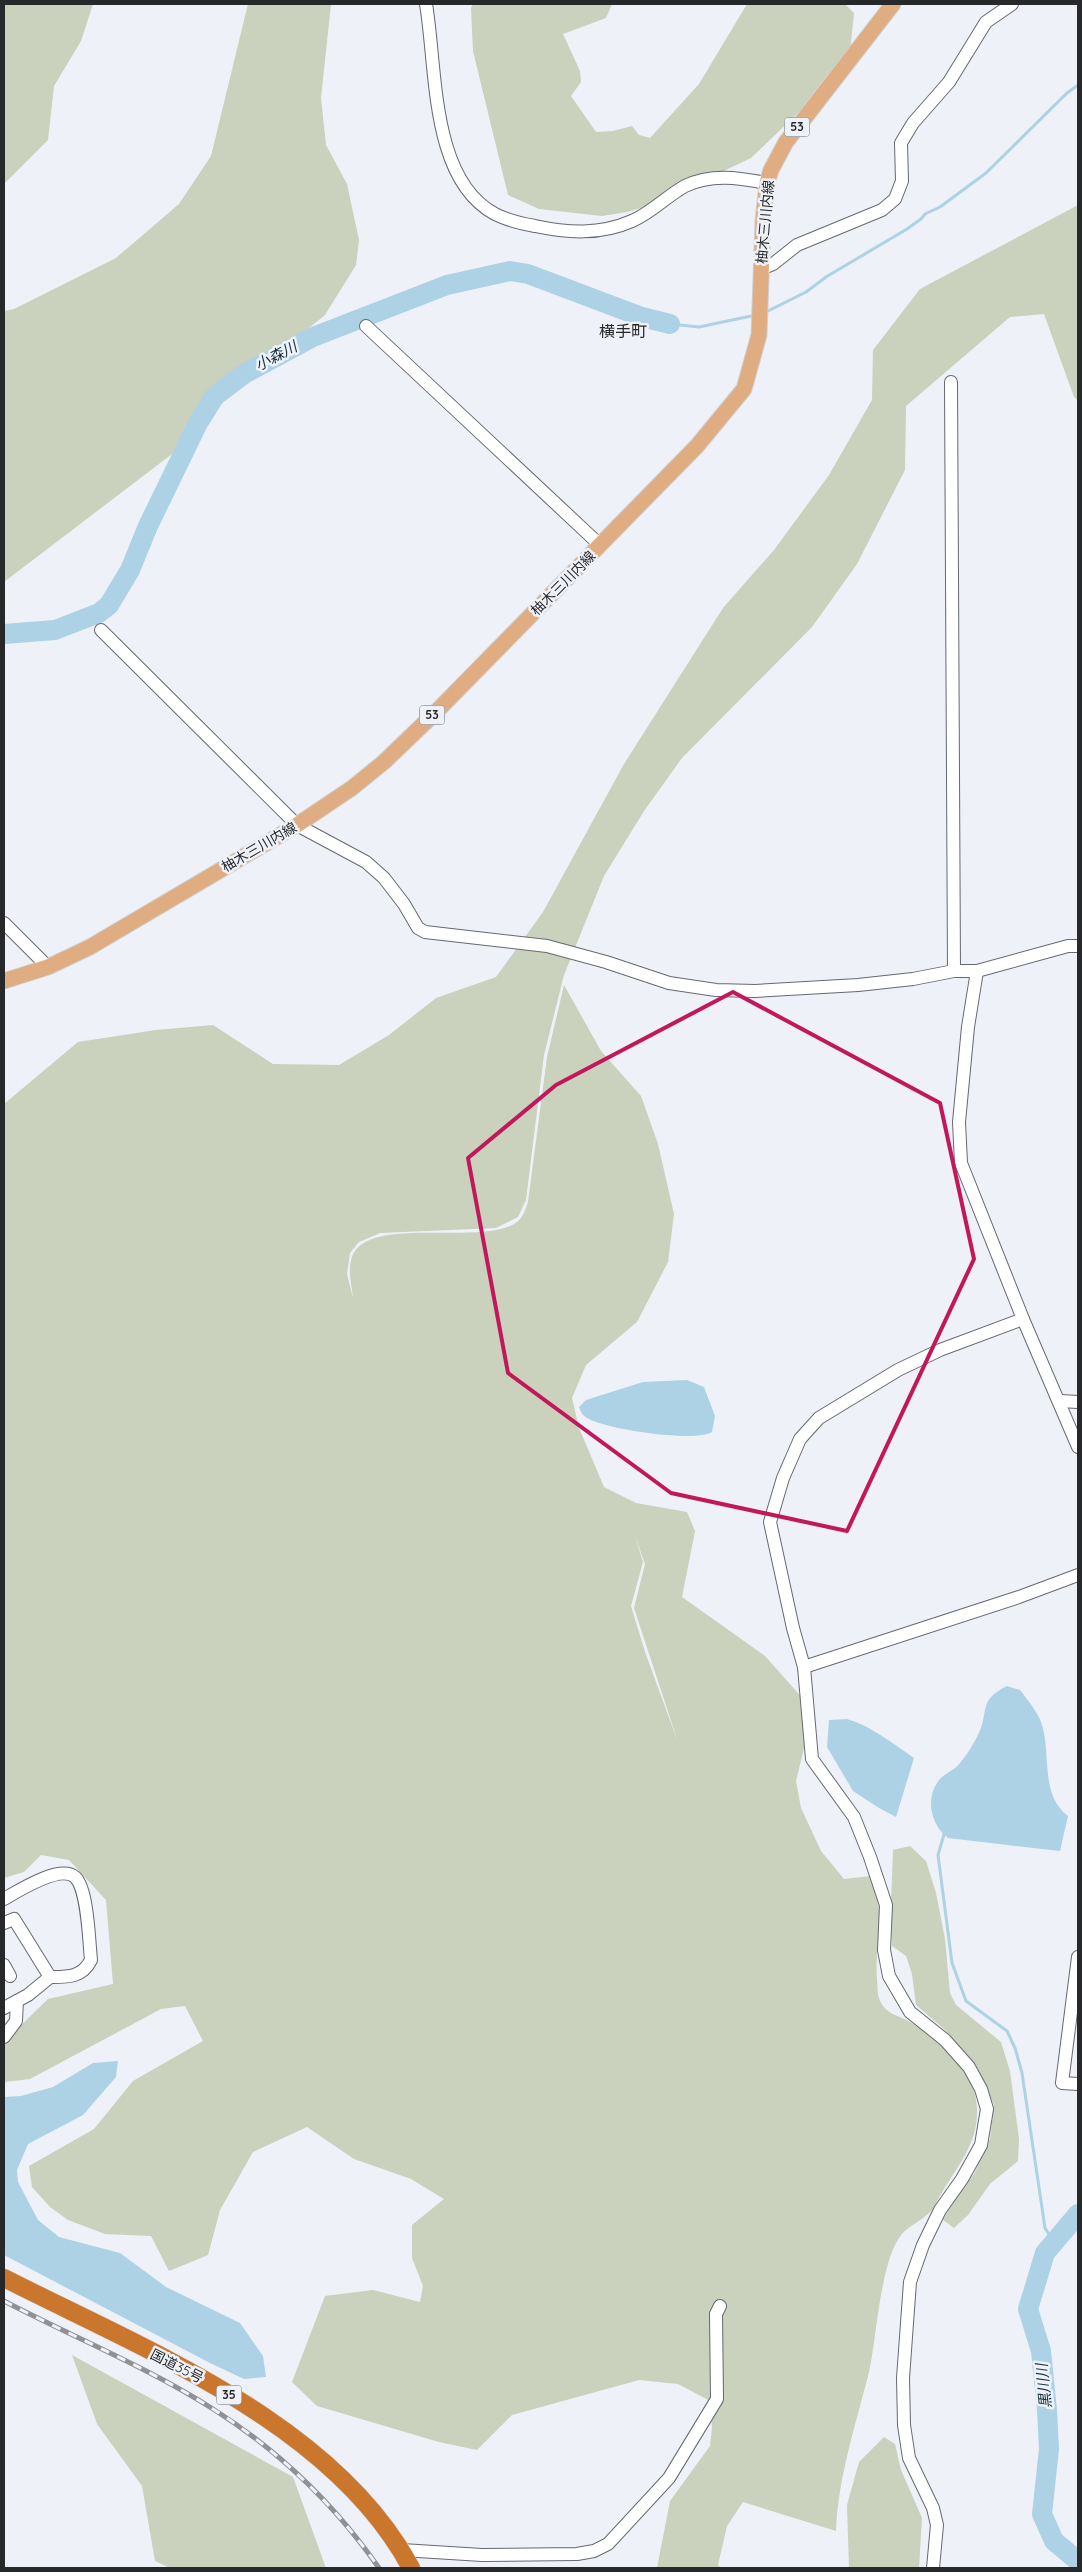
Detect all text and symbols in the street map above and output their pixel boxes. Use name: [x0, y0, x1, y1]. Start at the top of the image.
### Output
road number: 53: [784, 118, 810, 136]
street label: 柚木三川内線: [752, 179, 778, 265]
district label: 横手町: [599, 321, 647, 341]
water label: 小森川: [251, 336, 302, 375]
street label: 柚木三川内線: [527, 547, 599, 619]
road number: 53: [420, 706, 444, 724]
street label: 柚木三川内線: [218, 818, 300, 876]
street label: 国道35号: [148, 2345, 206, 2387]
water label: 黒川川: [1031, 2361, 1055, 2409]
road number: 35: [216, 2386, 242, 2404]

